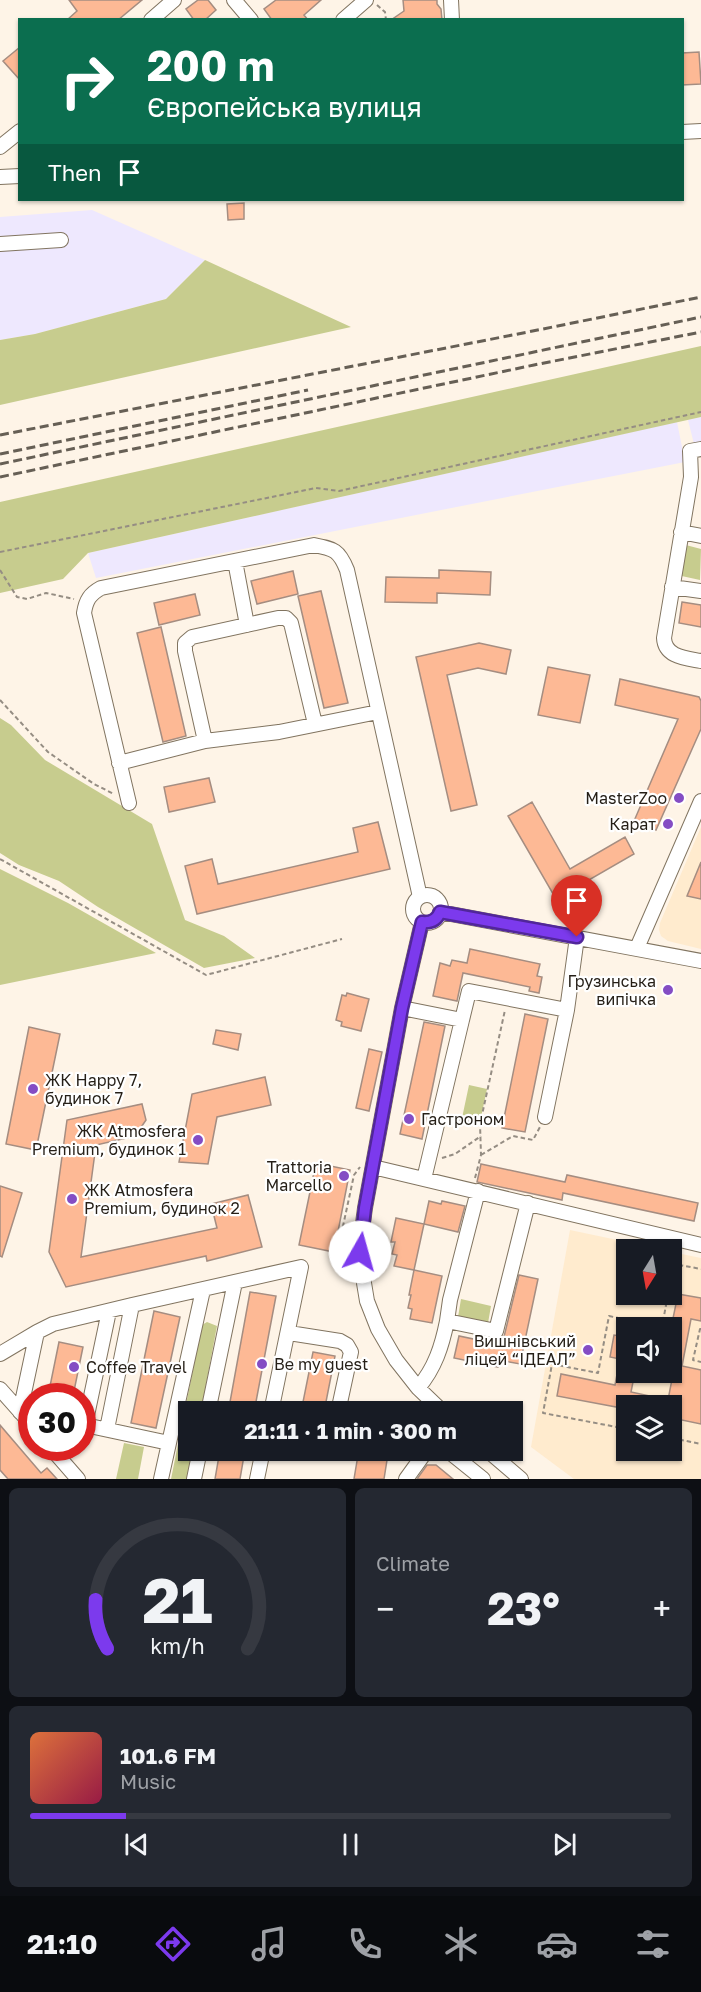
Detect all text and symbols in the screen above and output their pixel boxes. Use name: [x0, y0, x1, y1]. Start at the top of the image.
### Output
text: 200 m: [147, 40, 274, 90]
icon: right: [48, 42, 126, 120]
text: Європейська вулиця: [147, 91, 422, 123]
icon: arrive: [113, 156, 146, 189]
text: Then: [48, 159, 101, 186]
place label: MasterZoo: [585, 788, 667, 808]
marker: MasterZoo: [672, 791, 686, 805]
place label: Карат: [609, 814, 656, 834]
marker: Карат: [661, 817, 675, 831]
pin: [551, 875, 602, 937]
icon: arrive: [560, 884, 593, 917]
place label: Грузинська випічка: [568, 971, 656, 1009]
marker: Грузинська випічка: [661, 983, 675, 997]
place label: ЖК Happy 7, будинок 7: [45, 1070, 142, 1108]
marker: ЖК Happy 7, будинок 7: [26, 1082, 40, 1096]
place label: Гастроном: [421, 1109, 504, 1129]
marker: Гастроном: [402, 1112, 416, 1126]
place label: ЖК Atmosfera Premium, будинок 1: [32, 1121, 186, 1159]
marker: ЖК Atmosfera Premium, будинок 1: [191, 1133, 205, 1147]
place label: Trattoria Marcello: [265, 1157, 332, 1195]
marker: Trattoria Marcello: [337, 1169, 351, 1183]
place label: ЖК Atmosfera Premium, будинок 2: [84, 1180, 240, 1218]
marker: ЖК Atmosfera Premium, будинок 2: [65, 1192, 79, 1206]
position arrow: [328, 1220, 392, 1284]
north arrow: [616, 1239, 682, 1305]
map controls: [616, 1239, 682, 1461]
button: sound: [616, 1317, 682, 1383]
place label: Вишнівський ліцей “ІДЕАЛ”: [465, 1331, 576, 1369]
marker: Вишнівський ліцей “ІДЕАЛ”: [581, 1343, 595, 1357]
place label: Be my guest: [274, 1354, 368, 1374]
place label: Coffee Travel: [86, 1357, 187, 1377]
marker: Be my guest: [255, 1357, 269, 1371]
marker: Coffee Travel: [67, 1360, 81, 1374]
speed limit sign: 30: [18, 1383, 96, 1461]
button: layers: [616, 1395, 682, 1461]
text: 21:11 · 1 min · 300 m: [244, 1417, 457, 1444]
text: Climate: [376, 1551, 450, 1575]
text: 21: [142, 1562, 213, 1637]
text: 23°: [487, 1581, 560, 1635]
text: −: [376, 1589, 394, 1628]
text: +: [653, 1589, 671, 1628]
text: km/h: [150, 1634, 205, 1660]
text: 101.6 FM: [120, 1742, 216, 1769]
text: Music: [120, 1769, 176, 1793]
icon: previous: [120, 1828, 153, 1861]
icon: pause: [334, 1828, 367, 1861]
icon: next: [548, 1828, 581, 1861]
icon: directions: [152, 1923, 194, 1965]
icon: music: [248, 1923, 290, 1965]
icon: phone: [344, 1923, 386, 1965]
icon: climate: [440, 1923, 482, 1965]
icon: car: [536, 1923, 578, 1965]
icon: filters: [632, 1923, 674, 1965]
text: 21:10: [27, 1928, 98, 1960]

